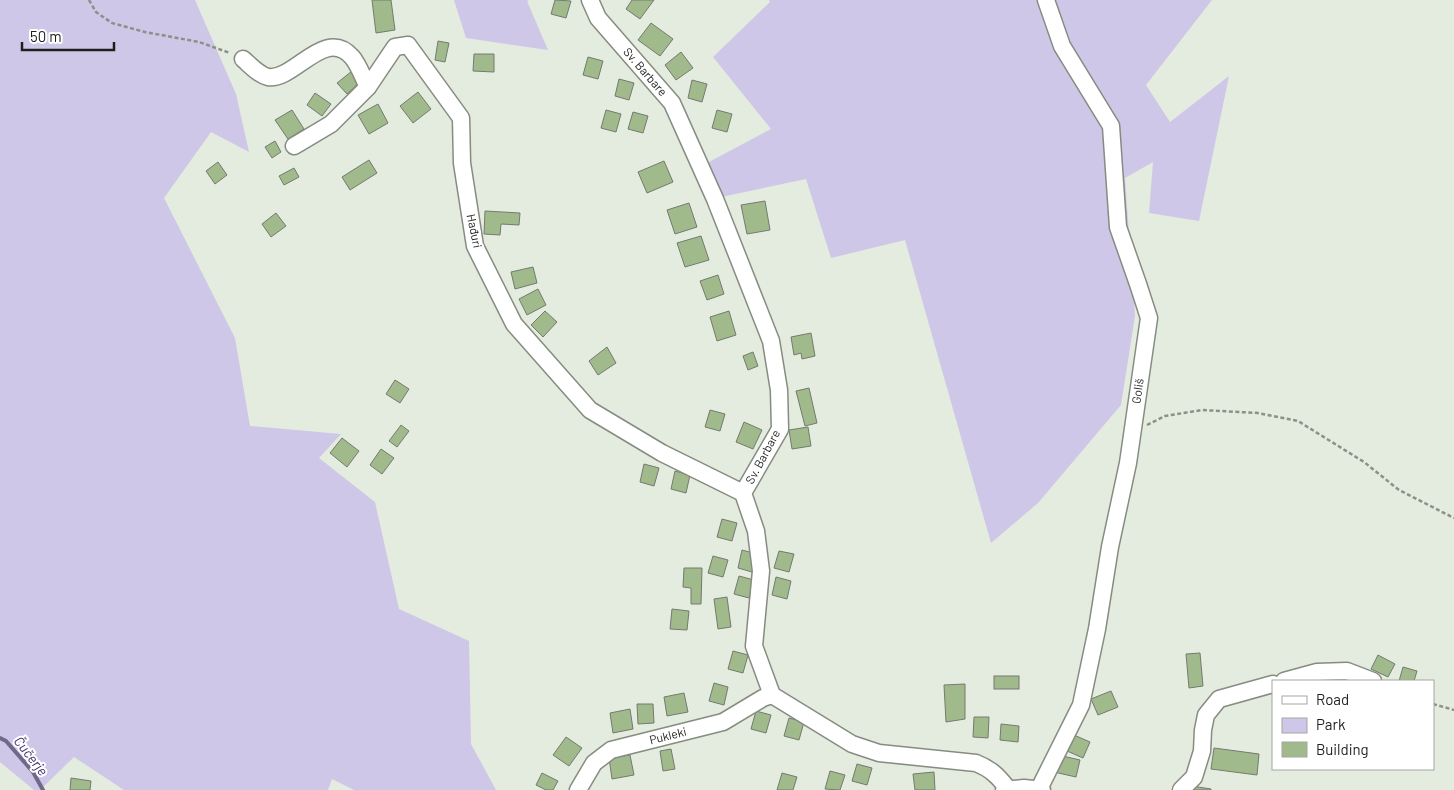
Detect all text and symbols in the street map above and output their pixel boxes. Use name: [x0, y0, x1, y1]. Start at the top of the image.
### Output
scale bar: [22, 20, 115, 52]
text: 50 m: [30, 27, 62, 45]
street label: Sv. Barbare: [621, 44, 670, 98]
street label: Hađuri: [465, 213, 485, 249]
street label: Goliš: [1128, 377, 1146, 404]
street label: Sv. Barbare: [742, 427, 782, 486]
legend: [1272, 680, 1434, 770]
text: Road: [1316, 690, 1349, 708]
text: Park: [1316, 715, 1346, 733]
street label: Pukleki: [648, 724, 688, 746]
water label: Čučerje: [11, 733, 52, 779]
text: Building: [1316, 740, 1369, 758]

